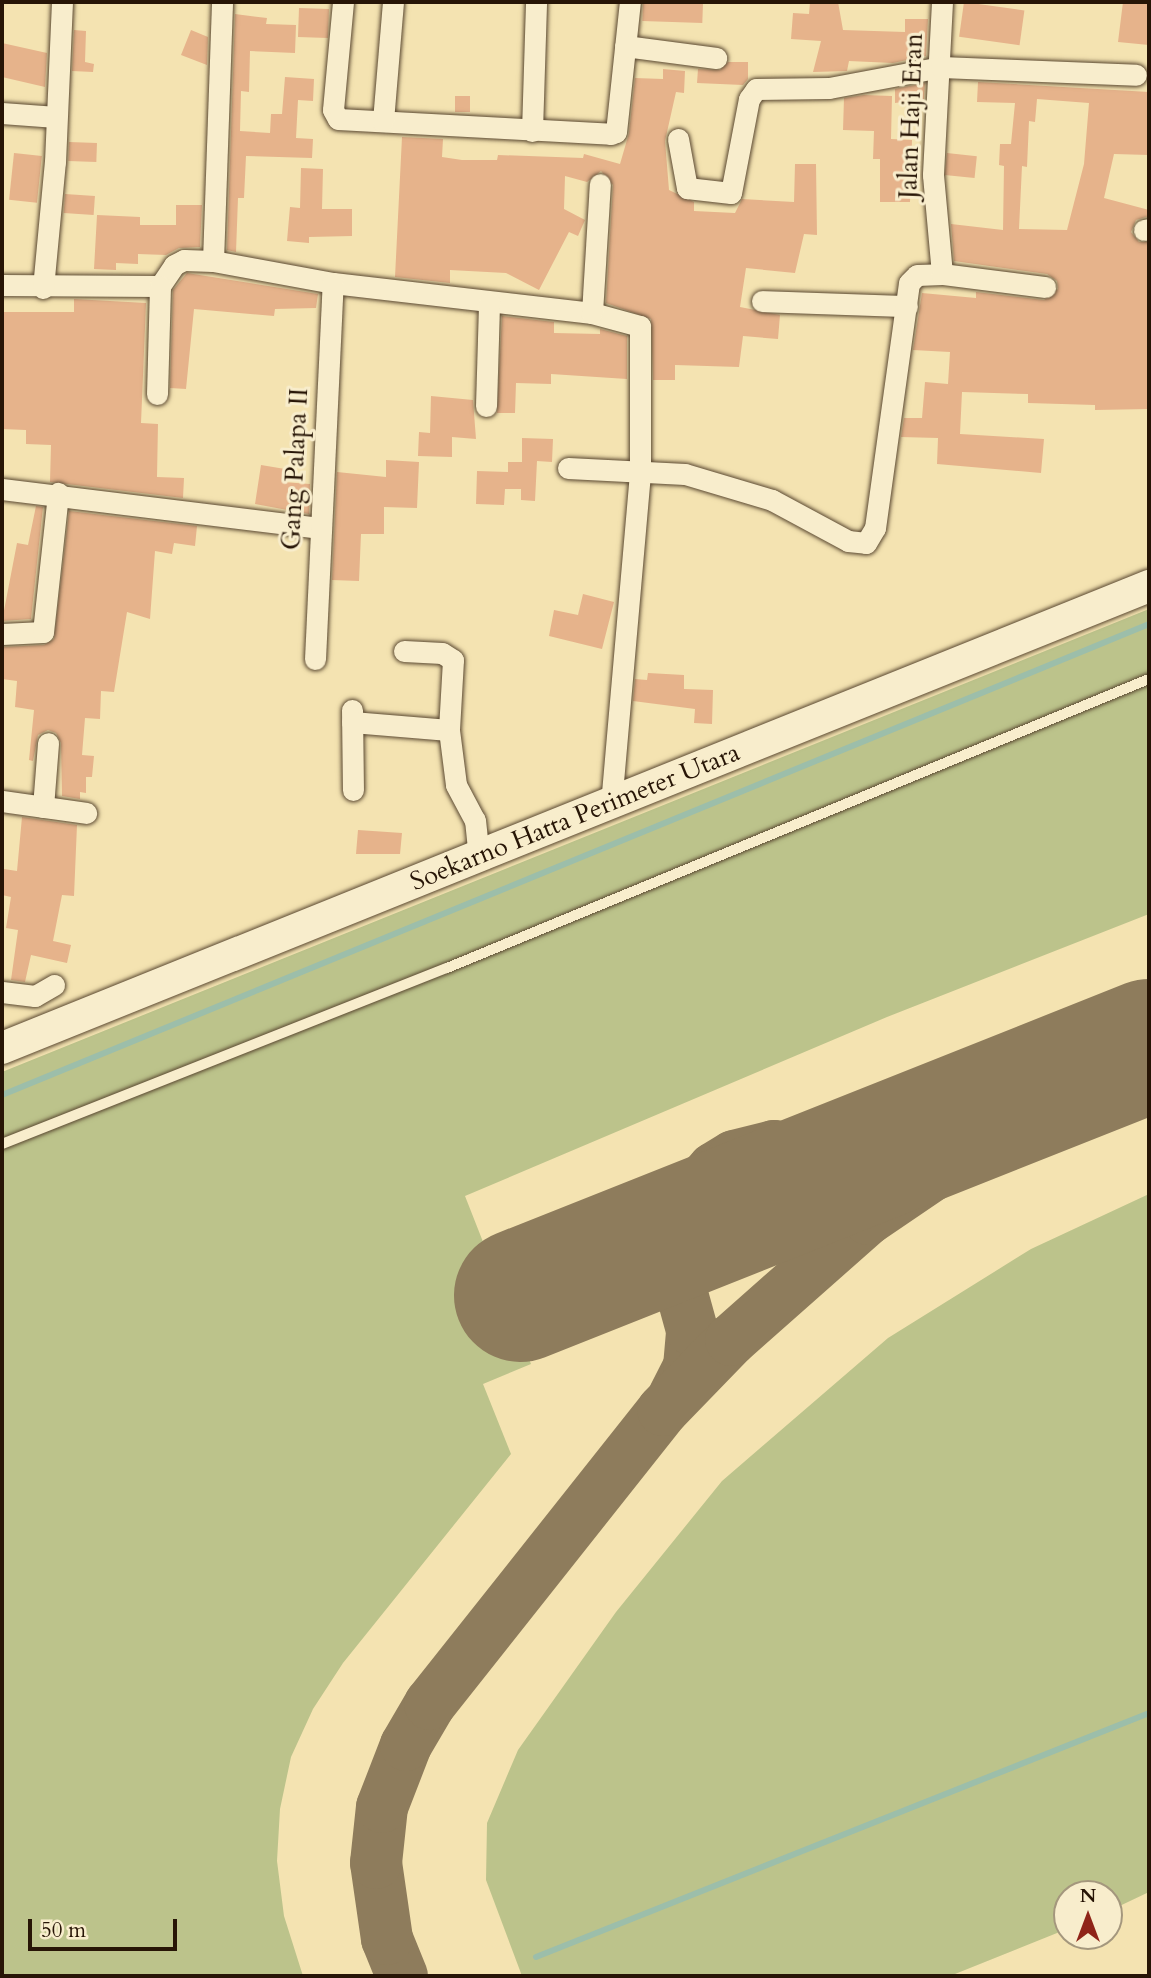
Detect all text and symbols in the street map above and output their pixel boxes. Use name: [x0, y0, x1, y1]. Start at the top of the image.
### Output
street label: Jalan Haji Eran: [893, 33, 929, 199]
street label: Gang Palapa II: [275, 387, 315, 551]
street label: Soekarno Hatta Perimeter Utara: [406, 736, 744, 898]
north arrow: [1053, 1880, 1123, 1950]
text: N: [1080, 1883, 1096, 1909]
scale bar: [32, 1904, 180, 1948]
text: 50 m: [41, 1916, 86, 1945]

